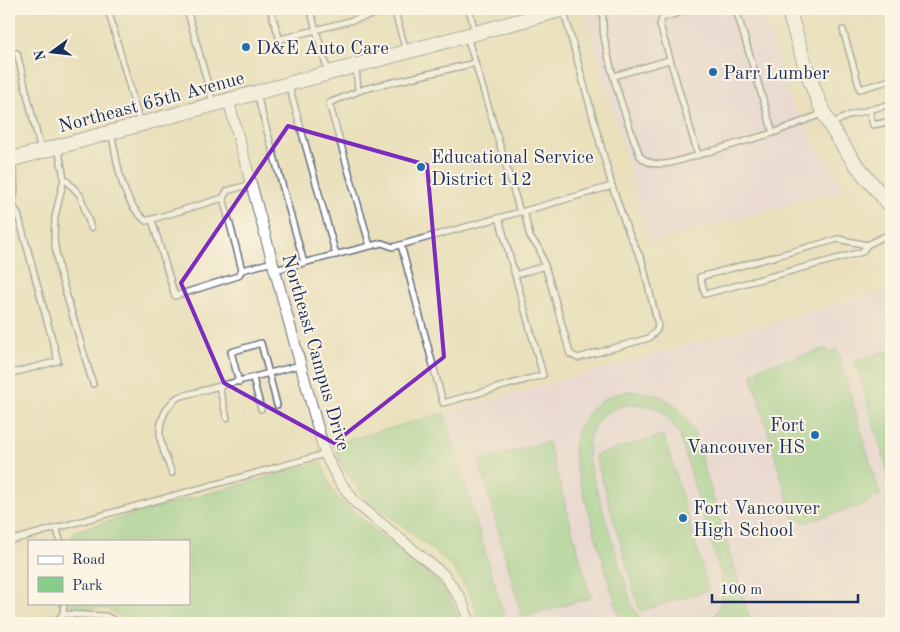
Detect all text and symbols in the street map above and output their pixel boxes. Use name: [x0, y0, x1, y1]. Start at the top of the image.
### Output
north arrow: [28, 28, 78, 78]
place label: D&E Auto Care: [256, 40, 389, 59]
marker: D&E Auto Care: [240, 41, 252, 53]
text: N: [32, 48, 49, 62]
place label: Parr Lumber: [723, 65, 830, 84]
marker: Parr Lumber: [707, 66, 719, 78]
street label: Northeast 65th Avenue: [57, 69, 247, 137]
place label: Educational Service District 112: [431, 149, 594, 190]
marker: Educational Service District 112: [415, 161, 427, 173]
street label: Northeast Campus Drive: [277, 252, 352, 453]
place label: Fort Vancouver HS: [687, 417, 805, 458]
marker: Fort Vancouver HS: [809, 429, 821, 441]
place label: Fort Vancouver High School: [693, 500, 820, 541]
marker: Fort Vancouver High School: [677, 512, 689, 524]
legend: [28, 540, 190, 604]
text: Road: [72, 553, 106, 568]
scale bar: [712, 572, 859, 604]
text: Park: [72, 579, 103, 594]
text: 100 m: [720, 583, 762, 598]

